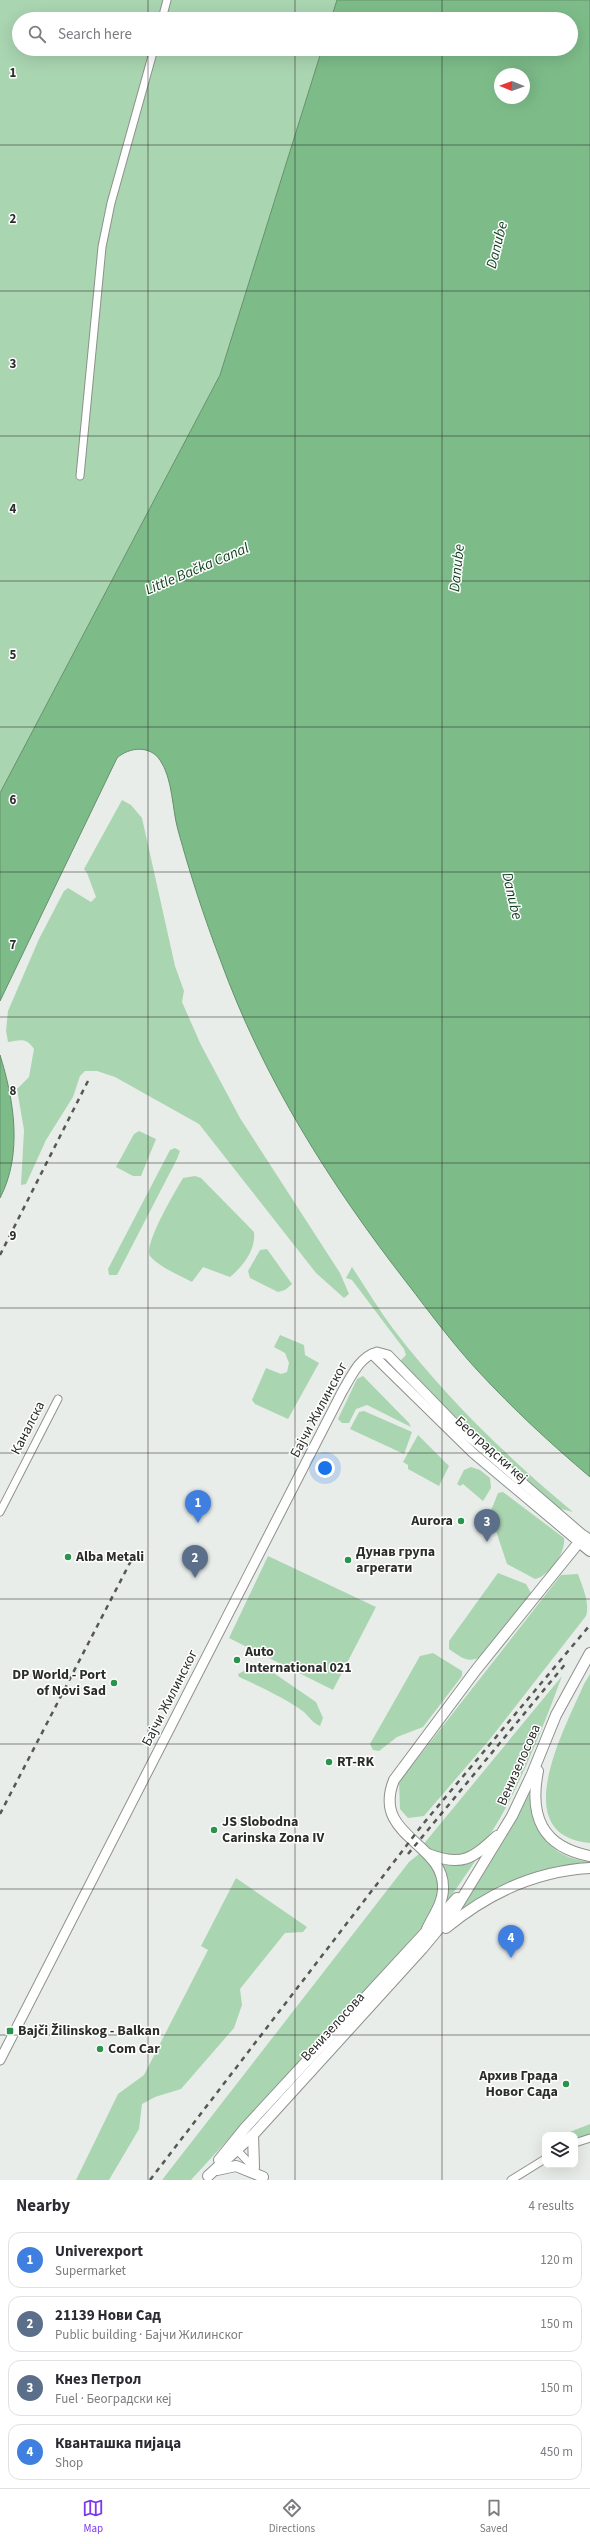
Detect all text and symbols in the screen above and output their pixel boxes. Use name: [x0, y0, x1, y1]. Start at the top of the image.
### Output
search box: [12, 12, 578, 56]
icon: search: [26, 23, 48, 45]
text: Search here: [58, 24, 132, 45]
text: 1: [10, 64, 17, 82]
north arrow: [494, 68, 530, 104]
text: 2: [10, 210, 17, 228]
water label: Danube: [481, 219, 513, 271]
text: 3: [10, 355, 17, 373]
text: 4: [10, 500, 17, 518]
water label: Little Bačka Canal: [142, 538, 252, 600]
water label: Danube: [444, 543, 470, 593]
text: 5: [10, 646, 17, 664]
text: 6: [10, 791, 17, 809]
water label: Danube: [496, 870, 528, 922]
text: 7: [10, 936, 17, 954]
text: 8: [10, 1082, 17, 1100]
text: 9: [10, 1227, 17, 1245]
street label: Бајчи Жилинског: [285, 1358, 353, 1461]
street label: Каналска: [6, 1398, 50, 1458]
street label: Београдски кеј: [450, 1412, 532, 1488]
your location: [315, 1458, 335, 1478]
pin: 1: [185, 1490, 211, 1523]
pin: 3: [474, 1509, 500, 1542]
place label: Aurora: [410, 1511, 453, 1531]
marker: Aurora: [456, 1516, 466, 1526]
place label: Дунав група агрегати: [356, 1542, 435, 1578]
pin: 2: [182, 1545, 208, 1578]
place label: Alba Metali: [75, 1547, 144, 1567]
marker: Alba Metali: [63, 1552, 73, 1562]
marker: Дунав група агрегати: [343, 1555, 353, 1565]
place label: Auto International 021: [244, 1642, 352, 1678]
street label: Бајчи Жилинског: [137, 1646, 203, 1750]
marker: Auto International 021: [232, 1655, 242, 1665]
place label: DP World - Port of Novi Sad: [12, 1665, 107, 1701]
marker: DP World - Port of Novi Sad: [109, 1678, 119, 1688]
street label: Венизелосова: [492, 1721, 546, 1809]
place label: RT-RK: [337, 1752, 374, 1772]
marker: RT-RK: [324, 1757, 334, 1767]
place label: JS Slobodna Carinska Zona IV: [222, 1812, 324, 1848]
marker: JS Slobodna Carinska Zona IV: [209, 1825, 219, 1835]
pin: 4: [498, 1925, 524, 1958]
street label: Венизелосова: [296, 1988, 370, 2066]
place label: Bajči Žilinskog - Balkan: [18, 2021, 160, 2041]
marker: Bajči Žilinskog - Balkan: [5, 2026, 15, 2036]
place label: Com Car: [108, 2039, 160, 2059]
marker: Com Car: [95, 2044, 105, 2054]
place label: Архив Града Новог Сада: [478, 2066, 558, 2102]
marker: Архив Града Новог Сада: [561, 2079, 571, 2089]
map controls: [542, 2132, 578, 2168]
button: layers: [542, 2132, 578, 2168]
text: Nearby: [16, 2194, 70, 2218]
text: 4 results: [529, 2197, 574, 2215]
text: Univerexport: [55, 2241, 143, 2262]
text: 1: [27, 2251, 33, 2269]
text: 120 m: [540, 2251, 573, 2269]
text: Supermarket: [55, 2262, 126, 2280]
text: 21139 Нови Сад: [55, 2305, 161, 2326]
text: 2: [27, 2315, 33, 2333]
text: 150 m: [540, 2315, 573, 2333]
text: Public building · Бајчи Жилинског: [55, 2326, 243, 2344]
text: Кнез Петрол: [55, 2369, 141, 2390]
text: 3: [27, 2379, 33, 2397]
text: 150 m: [540, 2379, 573, 2397]
text: Fuel · Београдски кеј: [55, 2390, 172, 2408]
text: Кванташка пијаца: [55, 2433, 181, 2454]
text: 4: [27, 2443, 33, 2461]
text: 450 m: [540, 2443, 573, 2461]
text: Shop: [55, 2454, 83, 2472]
tab: Map: [82, 2497, 104, 2536]
tab: Directions: [269, 2497, 315, 2536]
tab: Saved: [480, 2497, 508, 2536]

